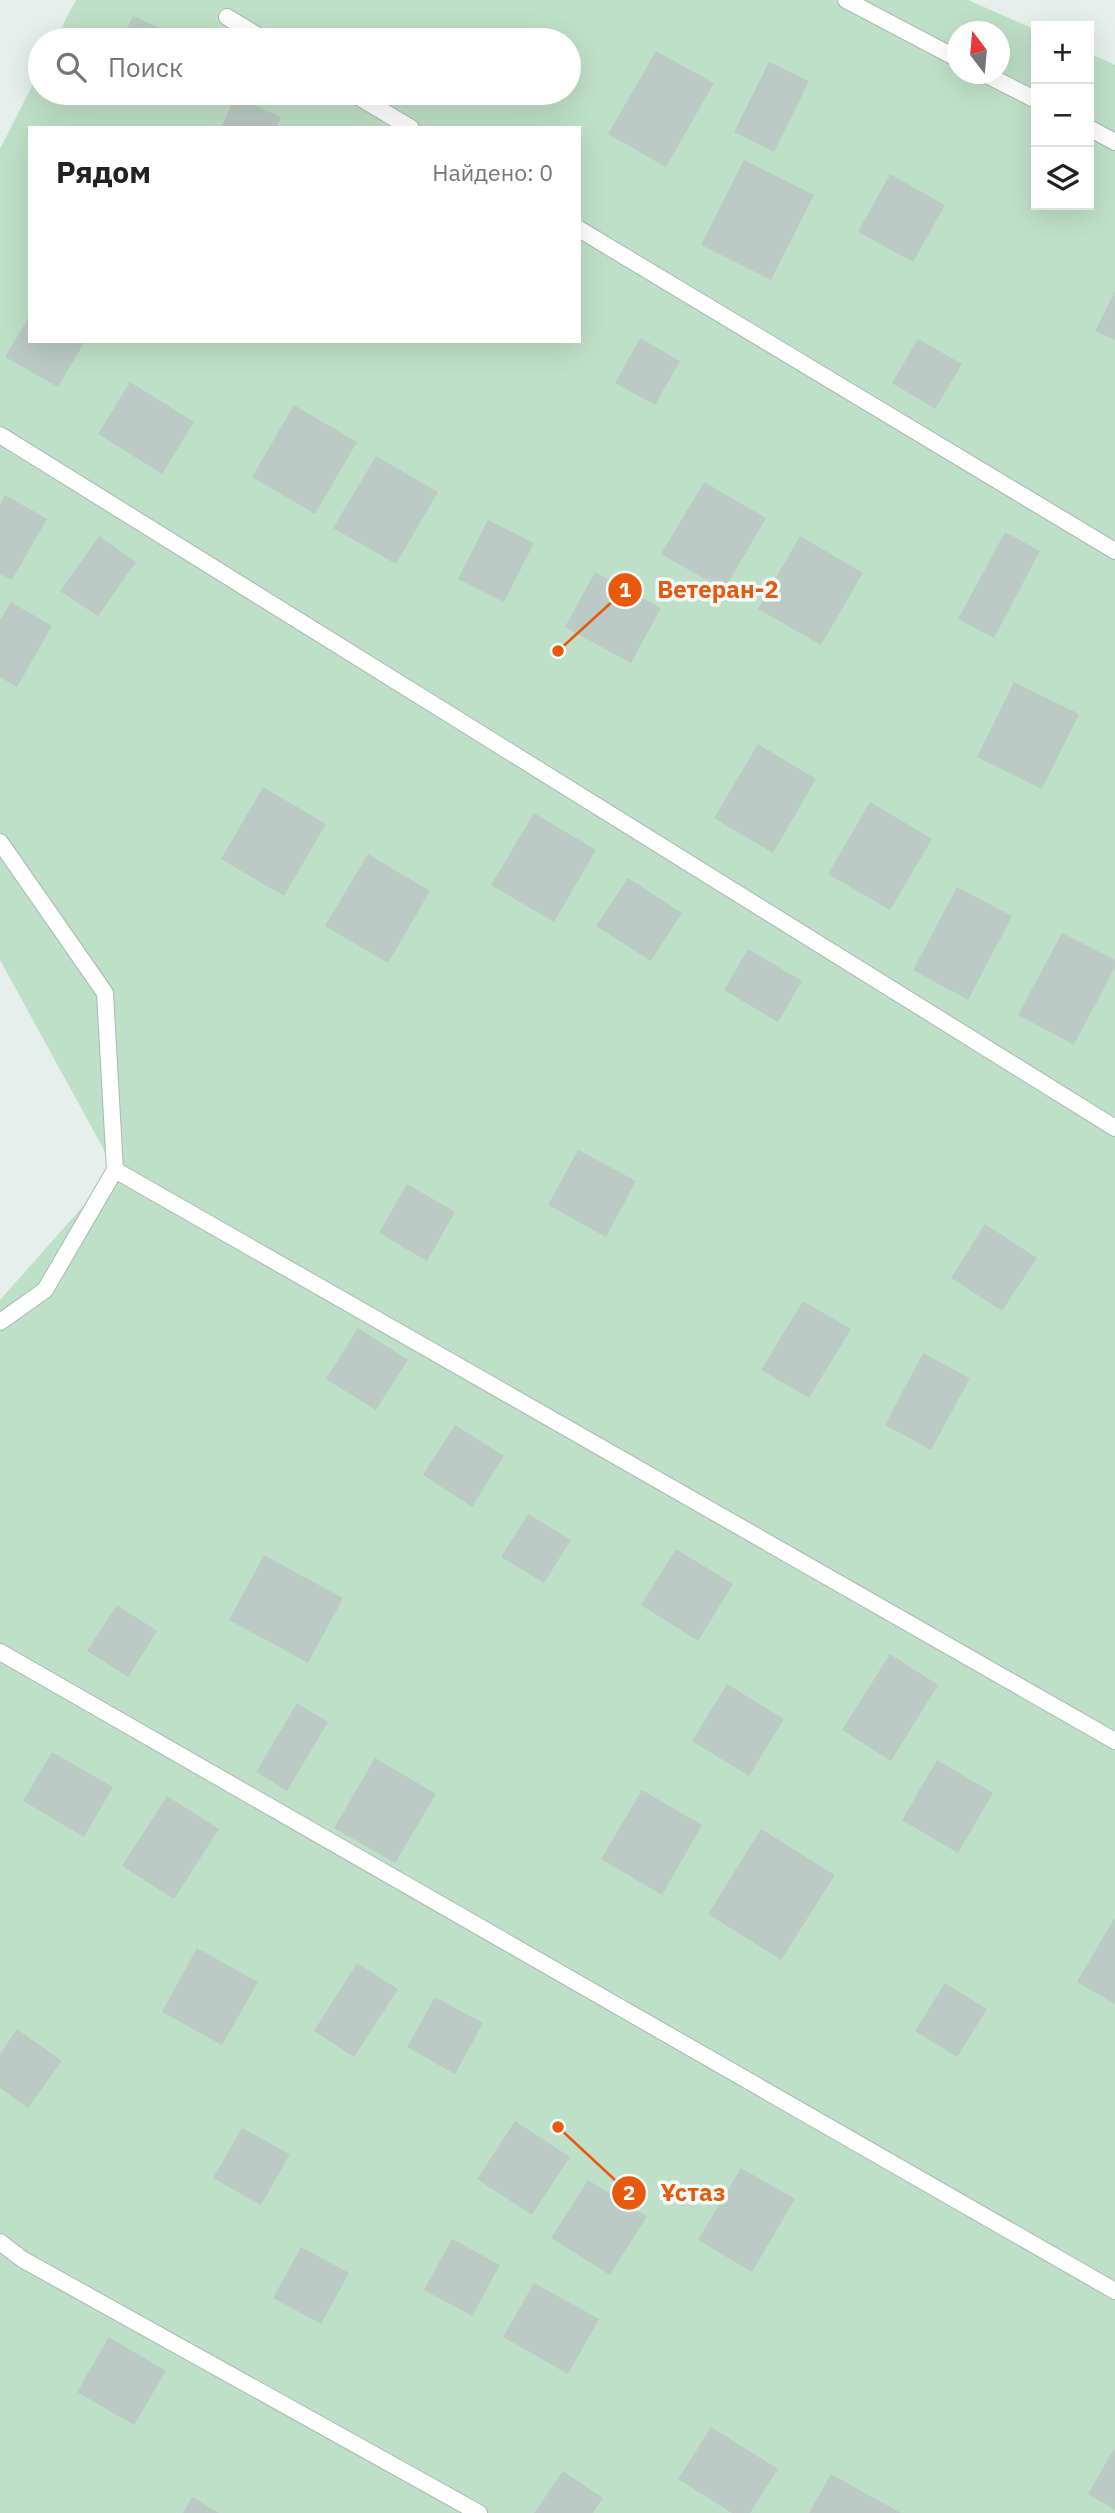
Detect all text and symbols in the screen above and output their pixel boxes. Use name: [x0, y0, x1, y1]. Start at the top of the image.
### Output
north arrow: [947, 21, 1010, 84]
map controls: [1031, 21, 1094, 210]
button: +: [1031, 21, 1094, 84]
search box: [28, 28, 581, 105]
icon: search: [52, 48, 90, 86]
text: Поиск: [108, 50, 183, 84]
button: −: [1031, 84, 1094, 147]
button: layers: [1031, 147, 1094, 210]
text: Рядом: [56, 152, 151, 191]
text: Найдено: 0: [432, 157, 553, 187]
callout: Ветеран-2: [608, 567, 792, 612]
text: Ветеран-2: [657, 573, 779, 605]
text: 1: [619, 575, 632, 603]
callout: Ұстаз: [612, 2170, 740, 2215]
text: Ұстаз: [661, 2176, 725, 2208]
text: 2: [623, 2178, 635, 2206]

